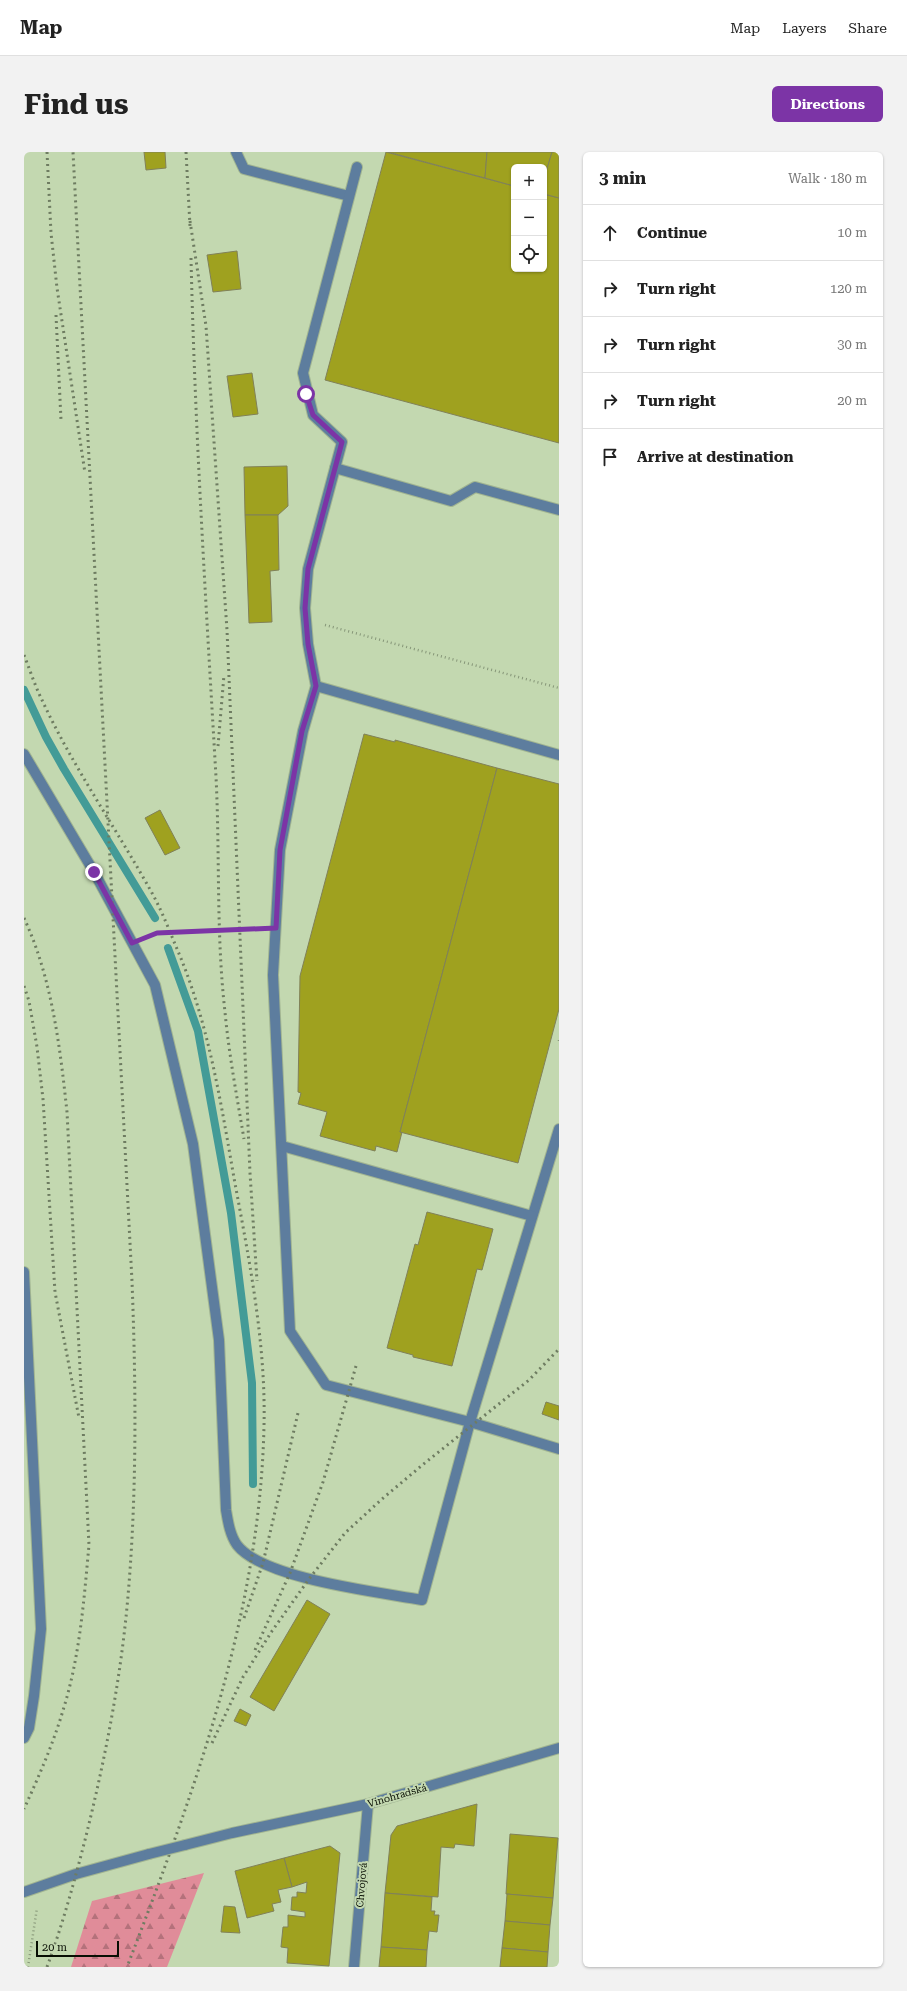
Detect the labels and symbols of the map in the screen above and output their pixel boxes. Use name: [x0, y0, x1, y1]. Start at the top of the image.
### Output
route start: [297, 385, 315, 403]
route end: [85, 863, 103, 881]
street label: Vinohradská: [366, 1782, 429, 1809]
street label: Chvojová: [354, 1861, 369, 1908]
scale bar: [36, 1939, 119, 1958]

